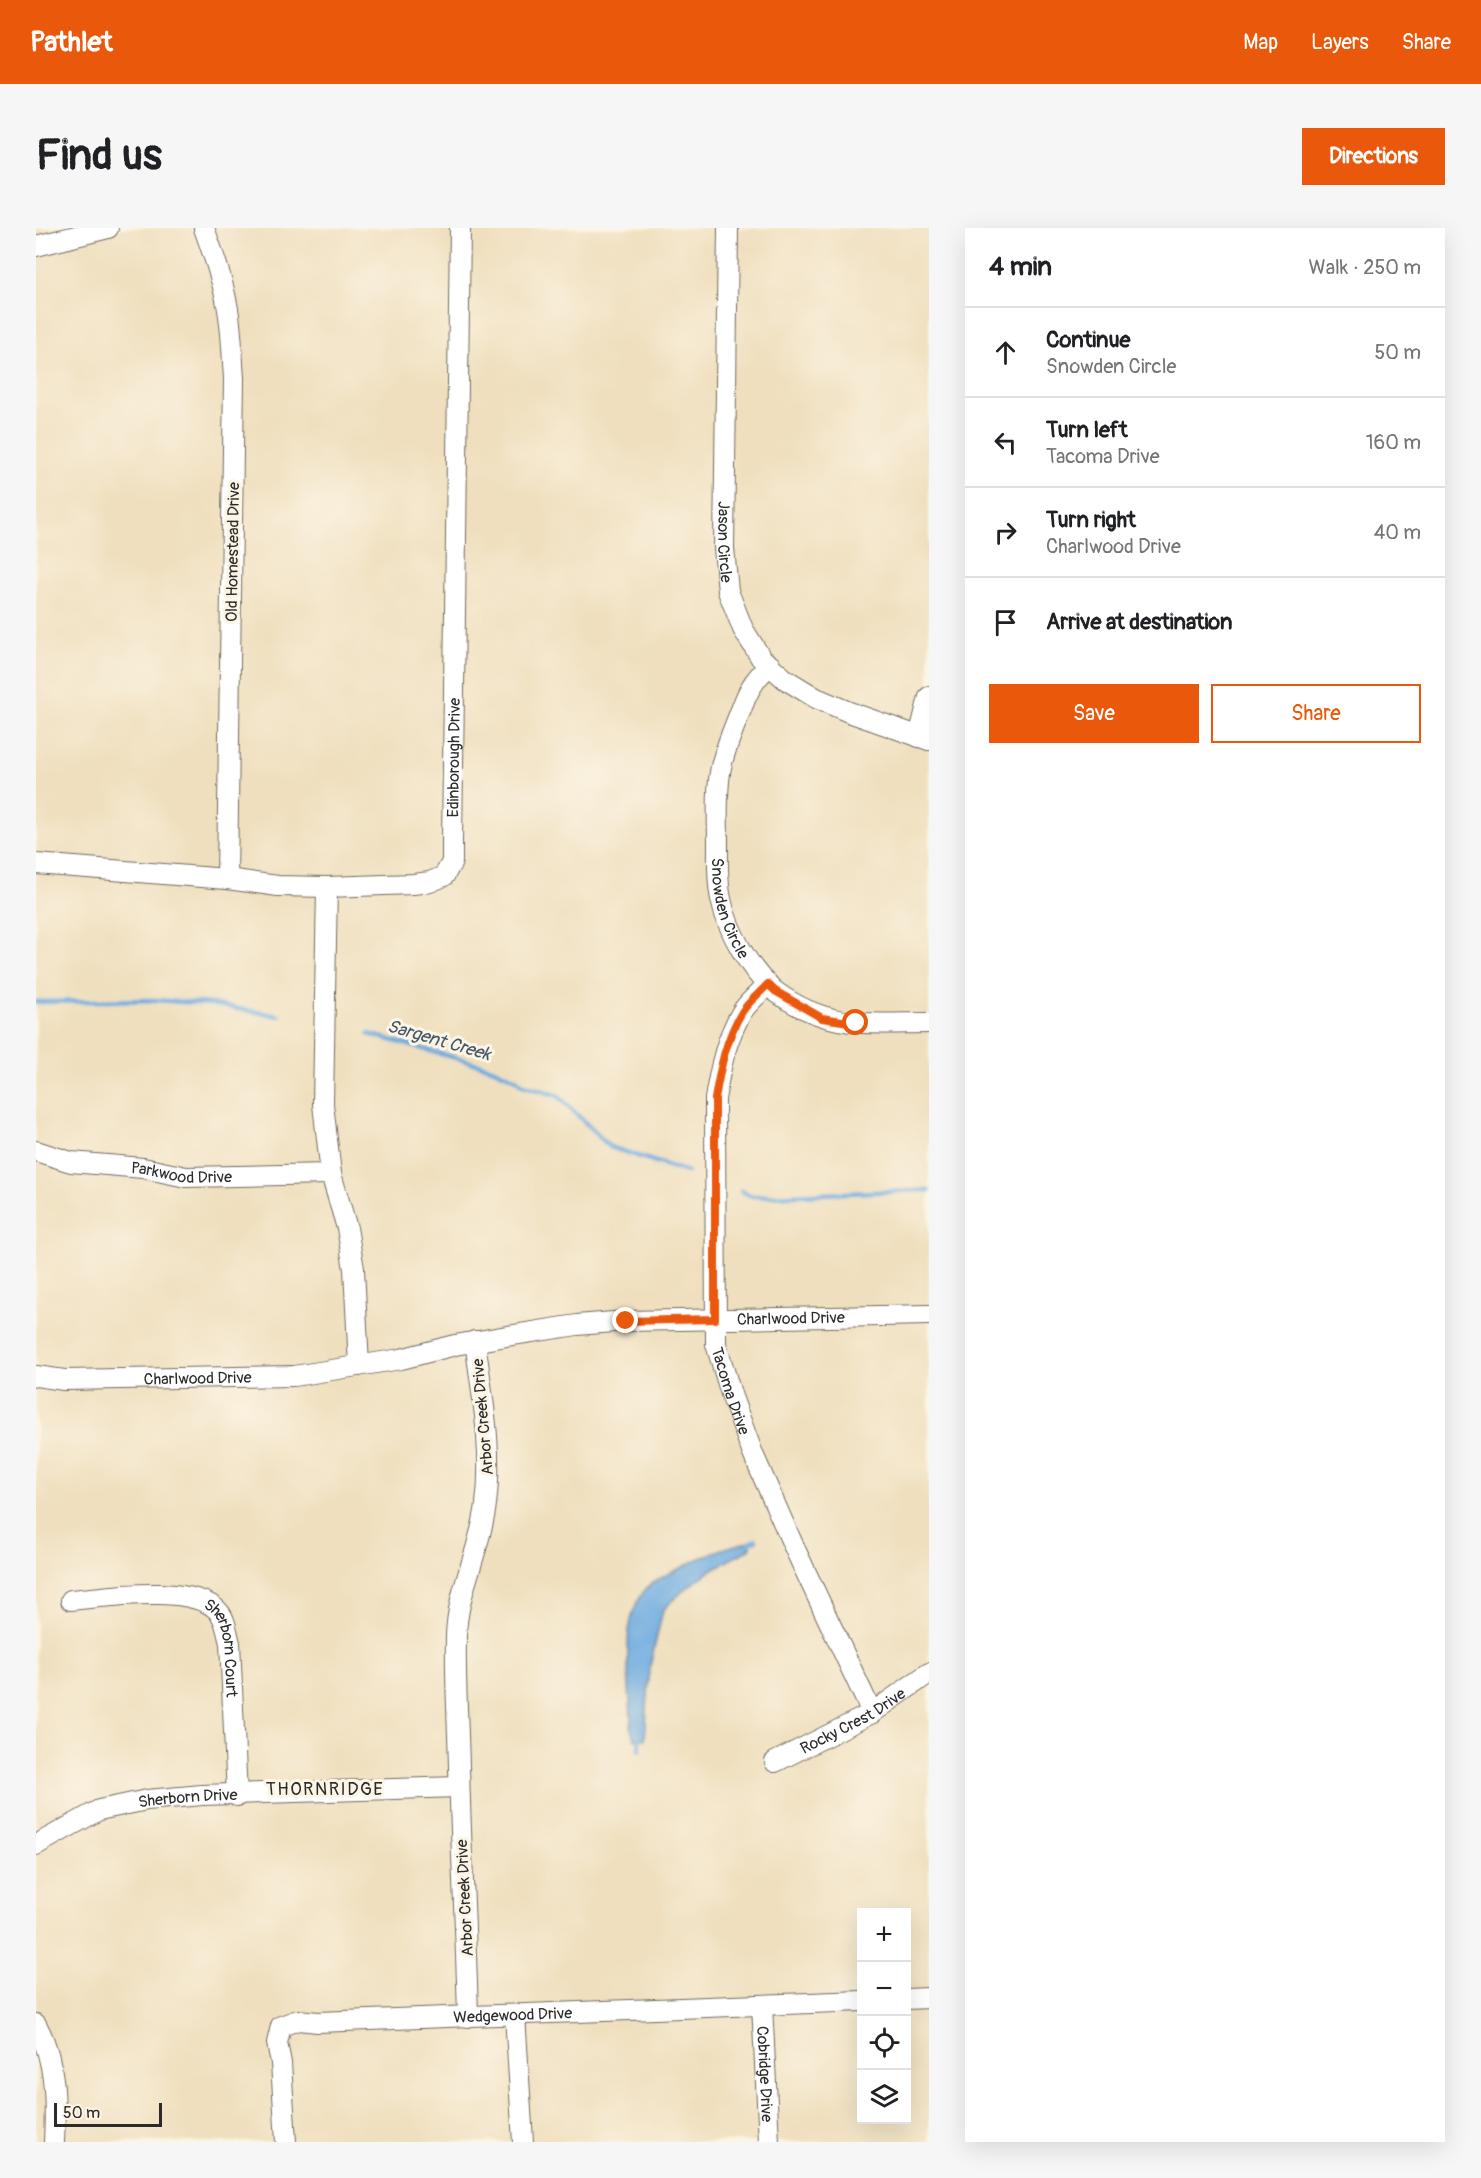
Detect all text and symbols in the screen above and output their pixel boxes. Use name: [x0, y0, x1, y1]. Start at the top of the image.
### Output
text: Pathlet: [30, 25, 113, 60]
text: Map: [1243, 29, 1278, 56]
text: Layers: [1311, 29, 1369, 56]
text: Share: [1402, 29, 1451, 56]
button: Directions: [1302, 128, 1445, 185]
text: Find us: [36, 130, 162, 182]
text: 4 min: [989, 251, 1052, 283]
text: Walk · 250 m: [1309, 255, 1421, 280]
text: Continue: [1046, 326, 1130, 354]
icon: ahead: [989, 336, 1022, 369]
text: 50 m: [1374, 340, 1421, 365]
text: Snowden Circle: [1046, 354, 1176, 379]
text: Turn left: [1046, 416, 1128, 444]
icon: left: [989, 426, 1022, 459]
text: 160 m: [1366, 430, 1421, 455]
text: Tacoma Drive: [1046, 444, 1160, 469]
street label: Old Homestead Drive: [222, 482, 244, 622]
street label: Jason Circle: [713, 501, 736, 584]
text: Turn right: [1046, 506, 1136, 534]
icon: right: [989, 516, 1022, 549]
text: 40 m: [1374, 520, 1421, 545]
text: Charlwood Drive: [1046, 534, 1181, 559]
icon: arrive: [989, 606, 1022, 639]
text: Arrive at destination: [1046, 608, 1232, 636]
button: Save: [989, 684, 1199, 743]
button: Share: [1211, 684, 1421, 743]
street label: Edinborough Drive: [443, 697, 465, 818]
street label: Snowden Circle: [707, 858, 753, 963]
route start: [842, 1009, 868, 1035]
water label: Sargent Creek: [385, 1015, 495, 1067]
street label: Parkwood Drive: [130, 1158, 232, 1188]
route end: [612, 1307, 638, 1333]
street label: Charlwood Drive: [737, 1308, 845, 1330]
street label: Tacoma Drive: [706, 1345, 754, 1438]
street label: Arbor Creek Drive: [468, 1358, 498, 1476]
street label: Charlwood Drive: [144, 1368, 252, 1390]
street label: Sherborn Court: [200, 1595, 241, 1698]
street label: Rocky Crest Drive: [797, 1684, 910, 1759]
district label: THORNRIDGE: [266, 1778, 384, 1801]
street label: Sherborn Drive: [137, 1785, 238, 1813]
street label: Arbor Creek Drive: [452, 1839, 478, 1957]
map controls: [857, 1908, 911, 2124]
button: +: [857, 1908, 911, 1962]
button: −: [857, 1962, 911, 2016]
street label: Wedgewood Drive: [453, 2003, 573, 2028]
button: locate: [857, 2016, 911, 2070]
street label: Cobridge Drive: [752, 2025, 777, 2123]
button: layers: [857, 2070, 911, 2124]
scale bar: [54, 2100, 162, 2128]
text: 50 m: [63, 2103, 100, 2123]

